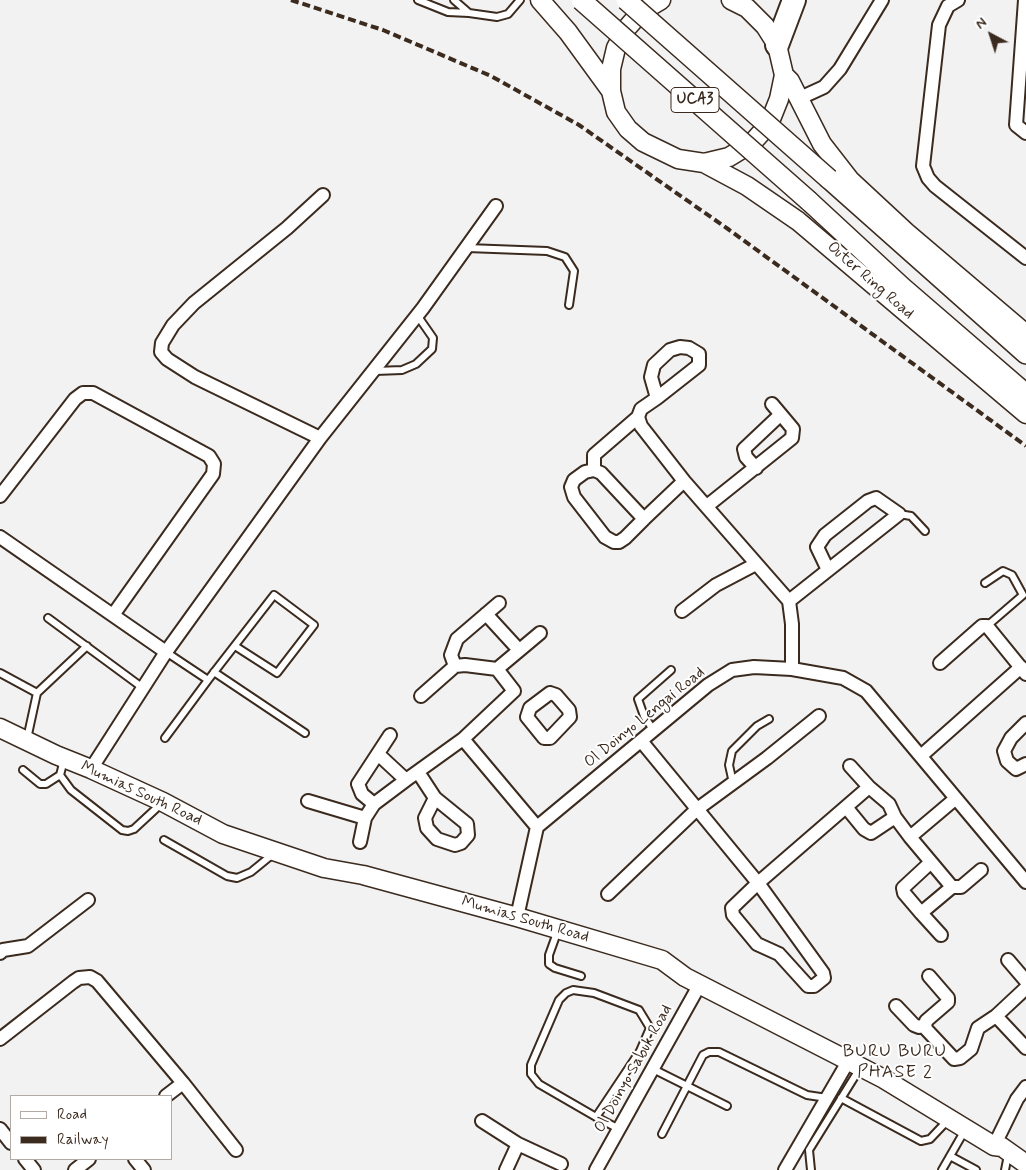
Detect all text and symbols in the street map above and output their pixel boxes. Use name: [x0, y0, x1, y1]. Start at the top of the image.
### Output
north arrow: [966, 10, 1016, 60]
text: N: [972, 14, 991, 33]
road number: UCA3: [671, 88, 719, 112]
street label: Outer Ring Road: [823, 238, 917, 324]
street label: Ol Doinyo Lengai Road: [581, 663, 709, 773]
street label: Mumias South Road: [77, 757, 205, 831]
street label: Mumias South Road: [459, 893, 591, 947]
street label: Ol Doinyo Sabuk Road: [591, 1002, 677, 1136]
district label: BURU BURU PHASE 2: [842, 1041, 948, 1084]
legend: [10, 1095, 172, 1160]
text: Road: [57, 1105, 87, 1125]
text: Railway: [57, 1130, 109, 1150]

